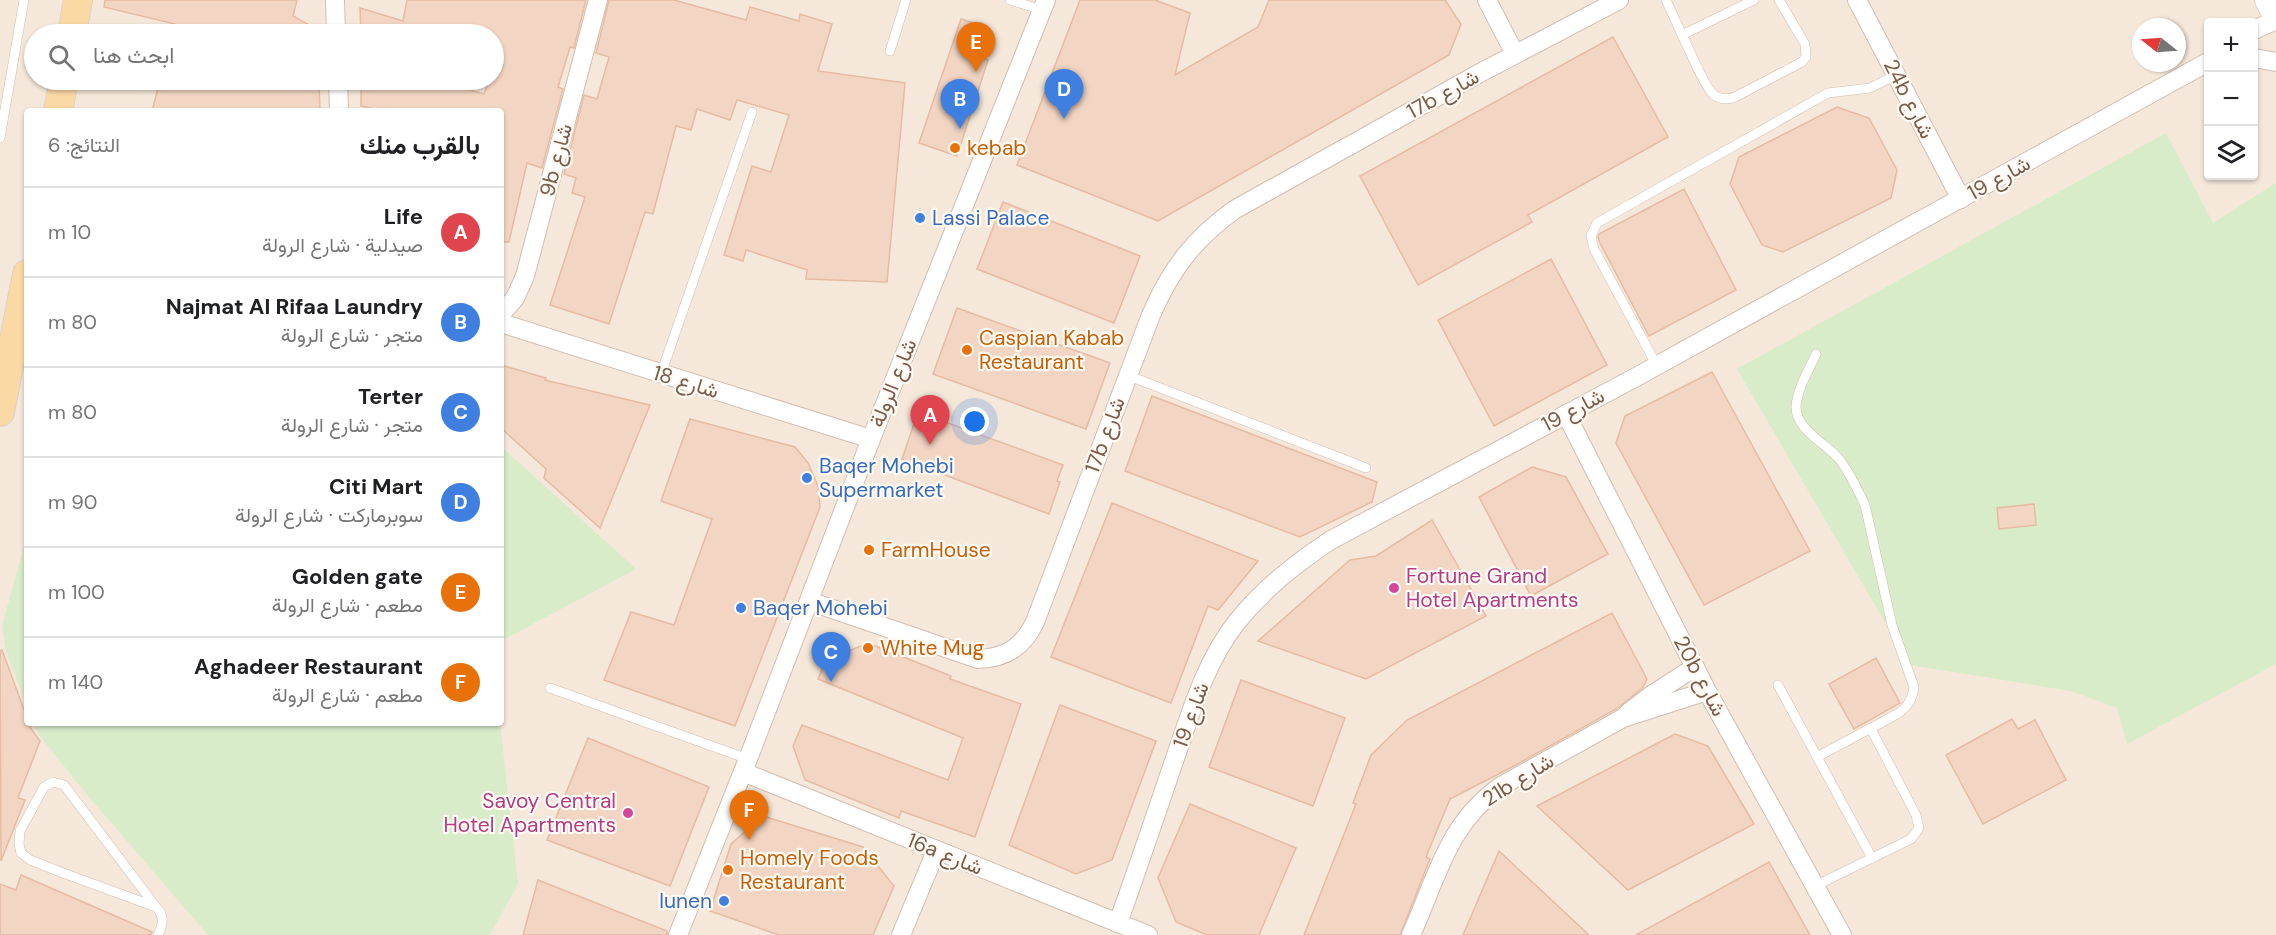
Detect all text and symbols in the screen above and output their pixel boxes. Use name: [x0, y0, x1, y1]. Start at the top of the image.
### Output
north arrow: [2132, 18, 2186, 72]
map controls: [2204, 18, 2258, 180]
button: +: [2204, 18, 2258, 72]
pin: E: [956, 22, 996, 72]
search box: [24, 24, 504, 90]
icon: search: [45, 41, 78, 74]
text: ابحث هنا: [93, 41, 174, 70]
street label: 24b شارع: [1877, 55, 1941, 143]
street label: 17b شارع: [1402, 63, 1484, 125]
pin: D: [1044, 70, 1084, 119]
button: −: [2204, 72, 2258, 126]
pin: B: [940, 80, 980, 129]
street label: 9b شارع: [533, 121, 579, 199]
button: layers: [2204, 126, 2258, 180]
text: بالقرب منك: [360, 128, 480, 162]
text: النتائج: 6: [48, 132, 120, 158]
place label: kebab: [967, 134, 1026, 162]
marker: kebab: [948, 141, 962, 155]
street label: شارع 19: [1963, 149, 2035, 207]
text: Life: [384, 202, 423, 231]
place label: Lassi Palace: [932, 204, 1049, 232]
marker: Lassi Palace: [913, 211, 927, 225]
text: 10 m: [48, 219, 91, 245]
text: A: [453, 219, 468, 245]
text: صيدلية · شارع الرولة: [262, 232, 423, 258]
text: Najmat Al Rifaa Laundry: [166, 292, 423, 321]
text: 80 m: [48, 309, 97, 335]
text: B: [454, 309, 467, 335]
text: متجر · شارع الرولة: [281, 322, 423, 348]
place label: Caspian Kabab Restaurant: [979, 324, 1124, 376]
street label: شارع الرولة: [863, 335, 923, 431]
marker: Caspian Kabab Restaurant: [960, 343, 974, 357]
street label: شارع 18: [650, 359, 722, 405]
text: Terter: [358, 382, 423, 411]
street label: شارع 19: [1537, 382, 1609, 438]
street label: 17b شارع: [1078, 393, 1132, 477]
pin: A: [910, 396, 950, 445]
text: 80 m: [48, 399, 97, 425]
text: C: [453, 399, 468, 425]
your location: [960, 407, 989, 436]
text: متجر · شارع الرولة: [281, 412, 423, 438]
place label: Baqer Mohebi Supermarket: [819, 452, 954, 504]
marker: Baqer Mohebi Supermarket: [800, 471, 814, 485]
text: Citi Mart: [329, 472, 423, 501]
text: 90 m: [48, 489, 97, 515]
text: D: [453, 489, 468, 515]
text: سوبرماركت · شارع الرولة: [235, 502, 423, 528]
place label: FarmHouse: [881, 536, 991, 564]
marker: FarmHouse: [862, 543, 876, 557]
text: Golden gate: [292, 562, 423, 591]
place label: Fortune Grand Hotel Apartments: [1406, 562, 1578, 614]
text: 100 m: [48, 579, 105, 605]
text: E: [455, 579, 466, 605]
marker: Fortune Grand Hotel Apartments: [1387, 581, 1401, 595]
text: مطعم · شارع الرولة: [272, 592, 423, 618]
place label: Baqer Mohebi: [753, 594, 888, 622]
marker: Baqer Mohebi: [734, 601, 748, 615]
street label: 20b شارع: [1667, 631, 1733, 721]
pin: C: [812, 632, 850, 682]
place label: White Mug: [880, 634, 985, 662]
marker: White Mug: [861, 641, 875, 655]
text: Aghadeer Restaurant: [194, 652, 423, 681]
text: 140 m: [48, 669, 103, 695]
text: F: [455, 669, 466, 695]
street label: شارع 19: [1166, 678, 1216, 752]
text: مطعم · شارع الرولة: [272, 682, 423, 708]
street label: 21b شارع: [1477, 747, 1559, 813]
place label: Savoy Central Hotel Apartments: [444, 787, 616, 839]
pin: F: [730, 790, 768, 840]
marker: Savoy Central Hotel Apartments: [621, 806, 635, 820]
street label: 16a شارع: [903, 826, 987, 882]
place label: Homely Foods Restaurant: [740, 844, 879, 896]
marker: Homely Foods Restaurant: [721, 863, 735, 877]
place label: lunen: [659, 887, 712, 915]
marker: lunen: [717, 894, 731, 908]

